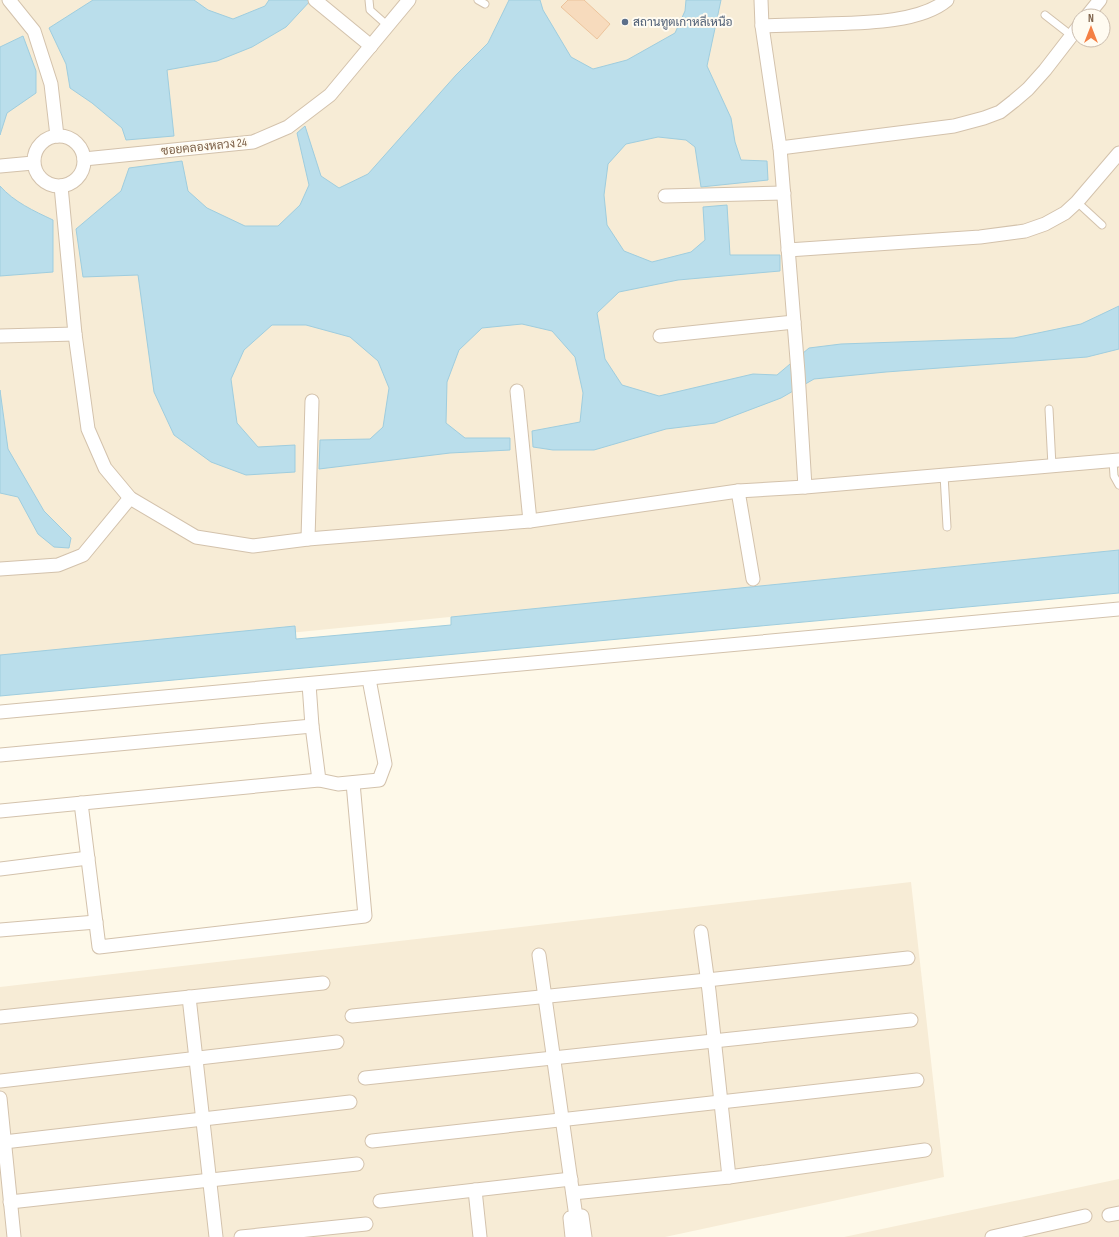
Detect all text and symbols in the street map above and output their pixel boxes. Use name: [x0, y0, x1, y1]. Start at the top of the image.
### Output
north arrow: [1071, 8, 1111, 48]
text: N: [1088, 12, 1094, 25]
place label: สถานทูตเกาหลีเหนือ: [633, 14, 733, 30]
marker: สถานทูตเกาหลีเหนือ: [620, 17, 630, 27]
street label: ซอยคลองหลวง 24: [160, 135, 248, 159]

